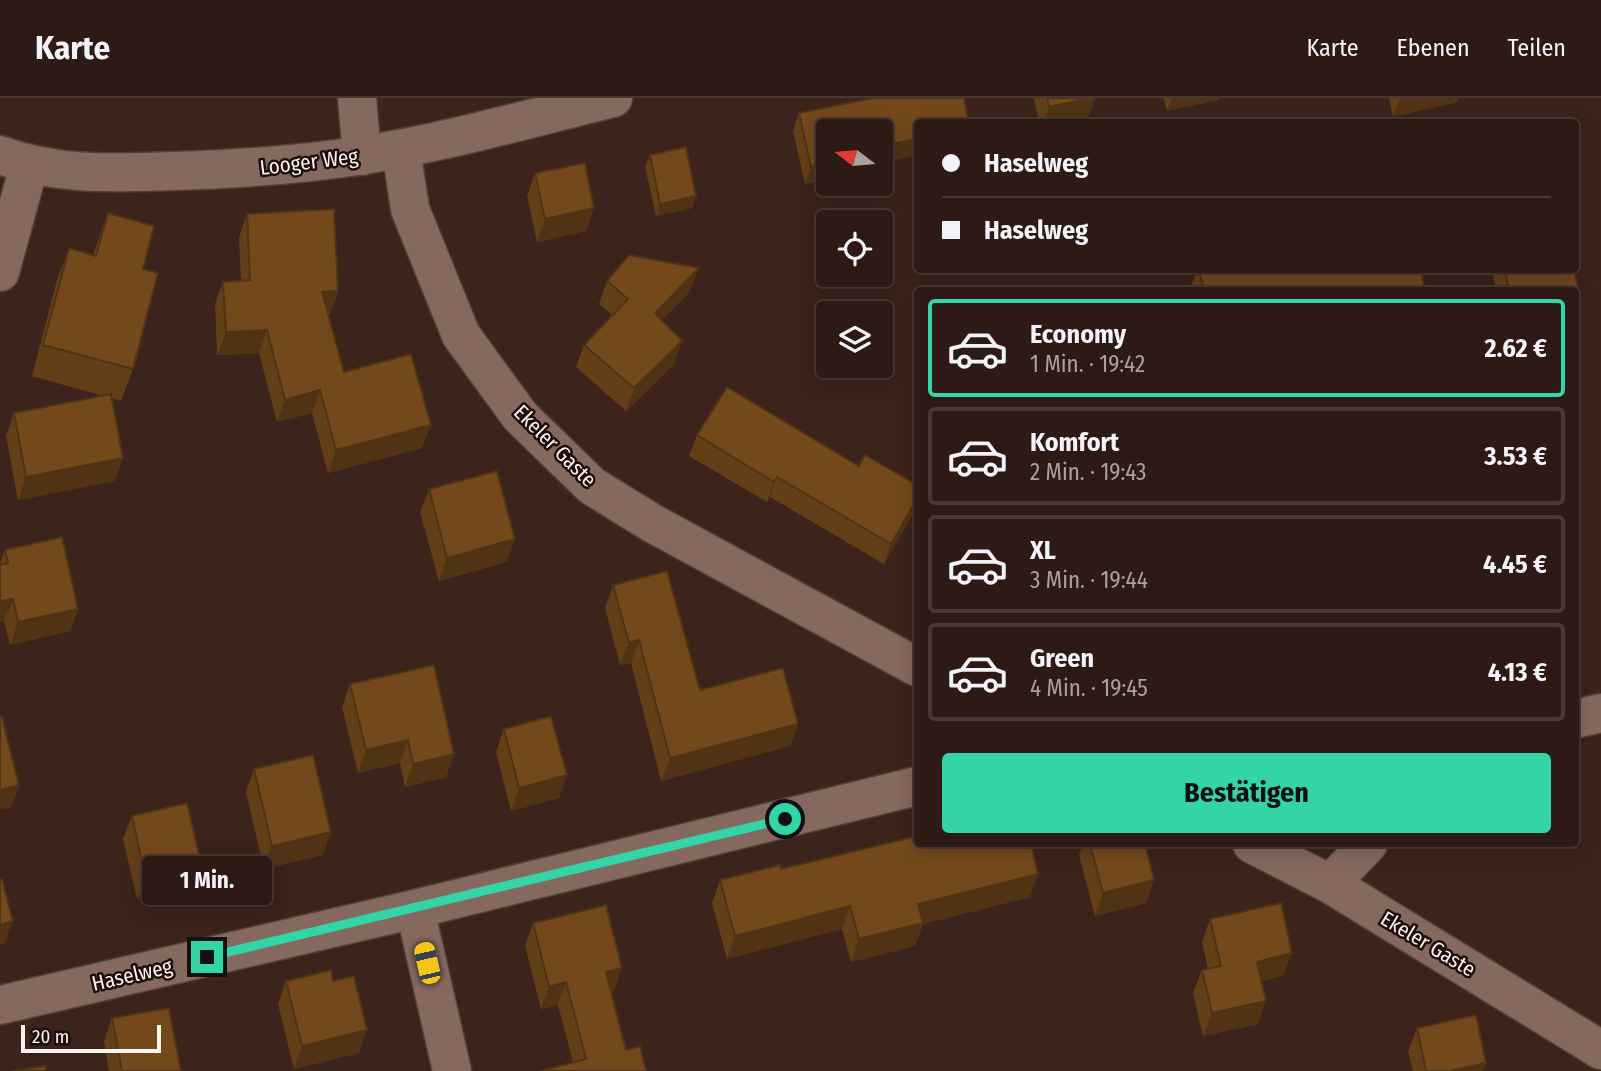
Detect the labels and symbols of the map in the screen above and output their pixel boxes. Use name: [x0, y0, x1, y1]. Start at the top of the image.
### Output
north arrow: [816, 119, 892, 196]
street label: Looger Weg: [258, 143, 360, 181]
street label: Ekeler Gaste: [508, 399, 602, 493]
route start: [769, 803, 801, 835]
callout: 1 Min.: [142, 856, 272, 904]
street label: Ekeler Gaste: [1376, 906, 1480, 982]
car: [413, 940, 442, 986]
route end: [191, 941, 223, 973]
street label: Haselweg: [89, 953, 175, 997]
scale bar: [21, 1022, 161, 1054]

